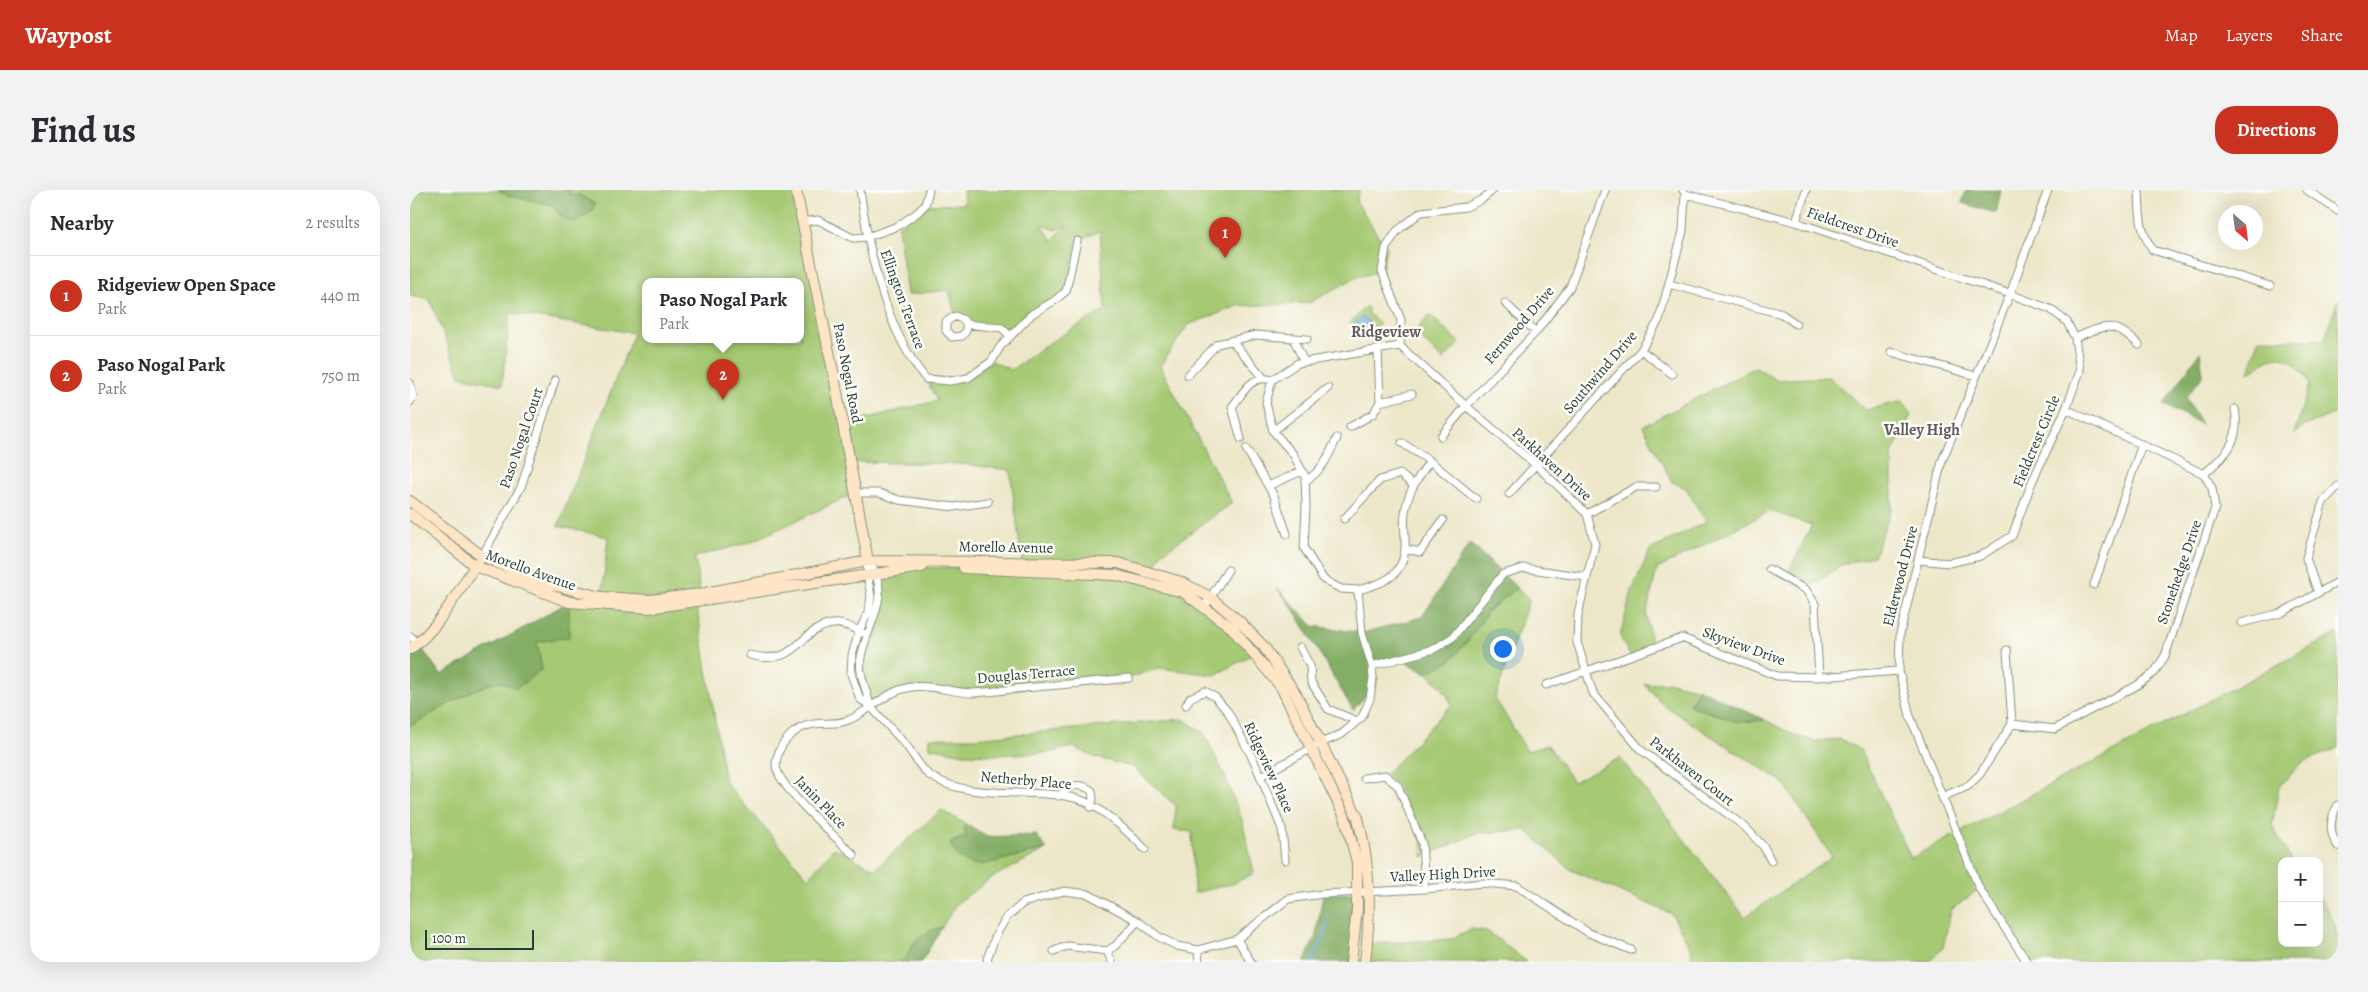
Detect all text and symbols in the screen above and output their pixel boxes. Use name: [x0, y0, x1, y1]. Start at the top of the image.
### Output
text: Waypost: [25, 19, 112, 51]
text: Map: [2165, 23, 2198, 47]
text: Layers: [2226, 23, 2273, 47]
text: Share: [2301, 23, 2343, 47]
text: Find us: [30, 106, 136, 154]
button: Directions: [2215, 106, 2338, 154]
street label: Fieldcrest Drive: [1804, 202, 1902, 252]
north arrow: [2218, 205, 2263, 250]
text: Nearby: [50, 209, 113, 237]
text: 2 results: [305, 212, 360, 234]
pin: 1: [1209, 217, 1241, 258]
street label: Ellington Terrace: [876, 246, 930, 352]
text: Ridgeview Open Space: [97, 272, 276, 298]
popup: [642, 278, 804, 343]
street label: Fernwood Drive: [1480, 281, 1559, 368]
text: 1: [63, 285, 69, 307]
text: 440 m: [320, 285, 360, 307]
text: Paso Nogal Park: [659, 287, 787, 313]
text: Park: [97, 298, 127, 320]
text: Park: [659, 313, 689, 335]
street label: Paso Nogal Road: [828, 321, 868, 426]
district label: Ridgeview: [1351, 321, 1421, 343]
street label: Southwind Drive: [1558, 326, 1642, 418]
text: Paso Nogal Park: [97, 352, 225, 378]
pin: 2: [707, 359, 739, 400]
text: 2: [62, 365, 70, 387]
text: 750 m: [321, 365, 360, 387]
text: Park: [97, 378, 127, 400]
street label: Paso Nogal Court: [494, 385, 548, 491]
street label: Fieldcrest Circle: [2008, 392, 2065, 490]
district label: Valley High: [1883, 419, 1960, 441]
street label: Parkhaven Drive: [1508, 423, 1596, 505]
street label: Stonehedge Drive: [2152, 517, 2206, 627]
street label: Elderwood Drive: [1878, 523, 1922, 629]
street label: Morello Avenue: [959, 536, 1054, 558]
street label: Morello Avenue: [483, 544, 579, 596]
street label: Skyview Drive: [1700, 622, 1788, 670]
your location: [1490, 636, 1516, 662]
street label: Douglas Terrace: [976, 660, 1076, 688]
street label: Ridgeview Place: [1239, 718, 1299, 816]
street label: Parkhaven Court: [1645, 732, 1739, 810]
street label: Netherby Place: [980, 766, 1073, 794]
street label: Janin Place: [791, 771, 852, 833]
map controls: [2278, 857, 2323, 947]
button: +: [2278, 857, 2323, 902]
street label: Valley High Drive: [1388, 861, 1497, 887]
button: −: [2278, 902, 2323, 947]
scale bar: [425, 927, 534, 950]
text: 100 m: [432, 929, 466, 948]

